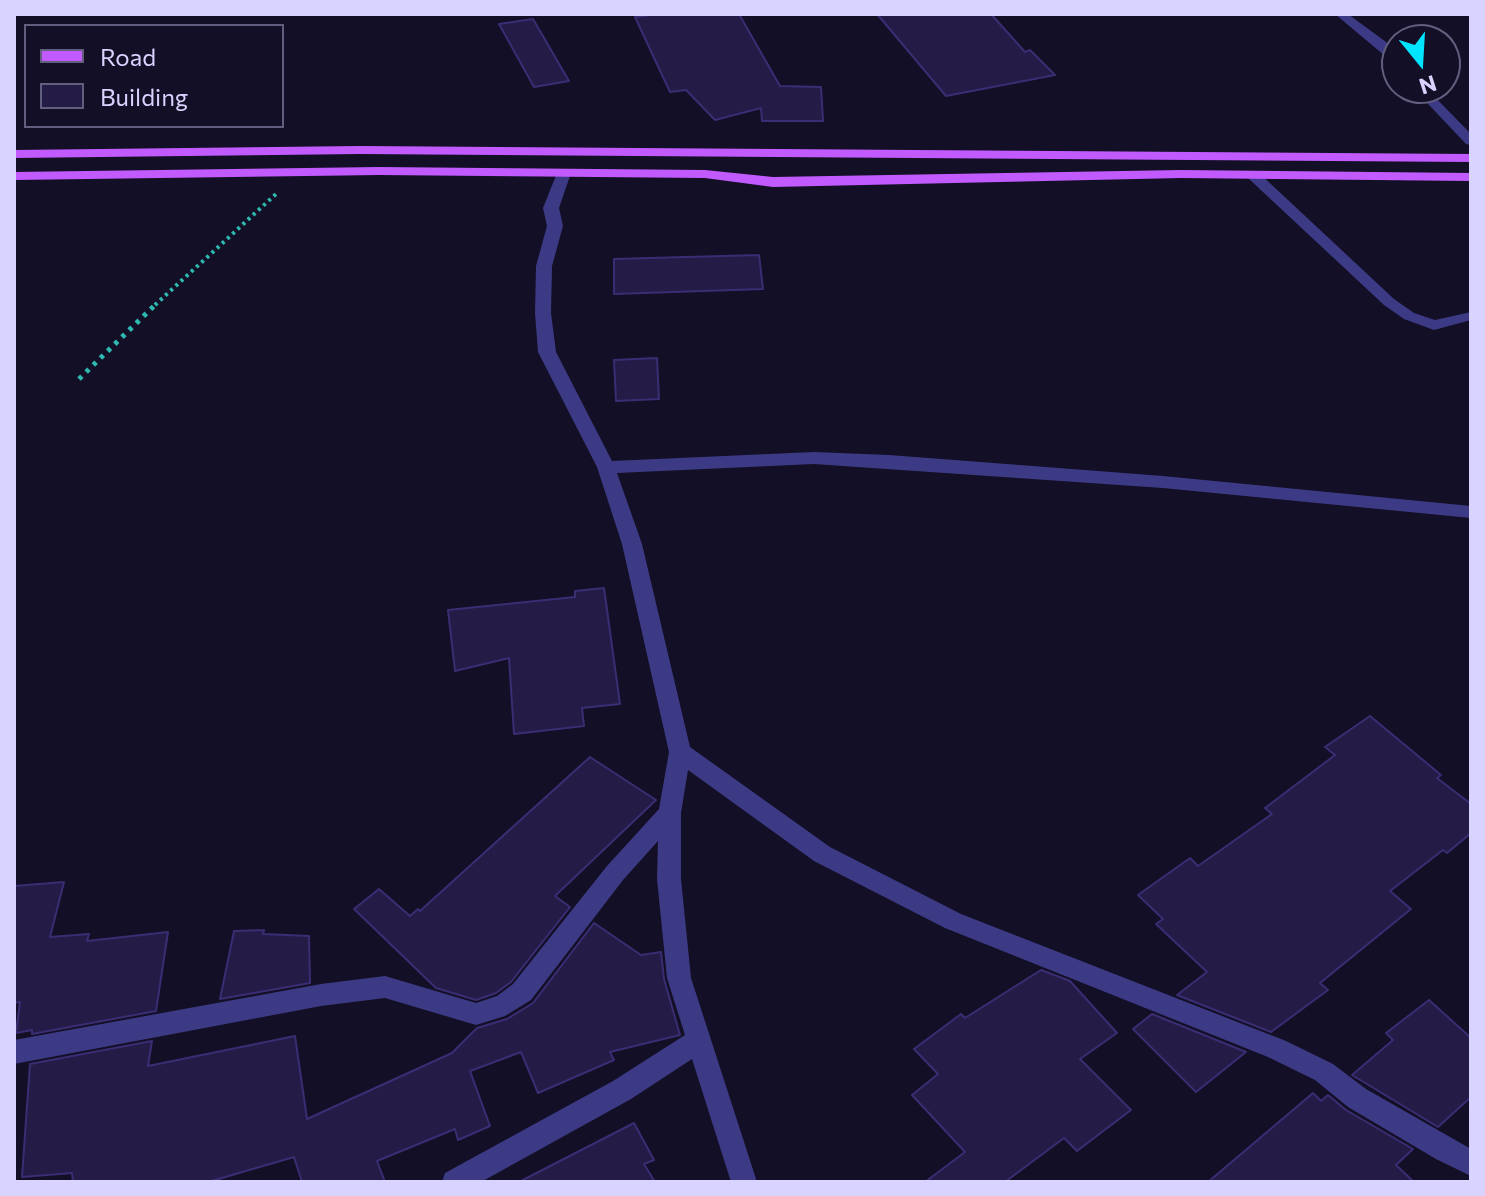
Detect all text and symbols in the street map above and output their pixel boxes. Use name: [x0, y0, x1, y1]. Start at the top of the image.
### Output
legend: [24, 24, 284, 128]
north arrow: [1381, 24, 1461, 104]
text: Road: [100, 42, 156, 71]
text: N: [1416, 70, 1440, 101]
text: Building: [100, 82, 188, 111]

